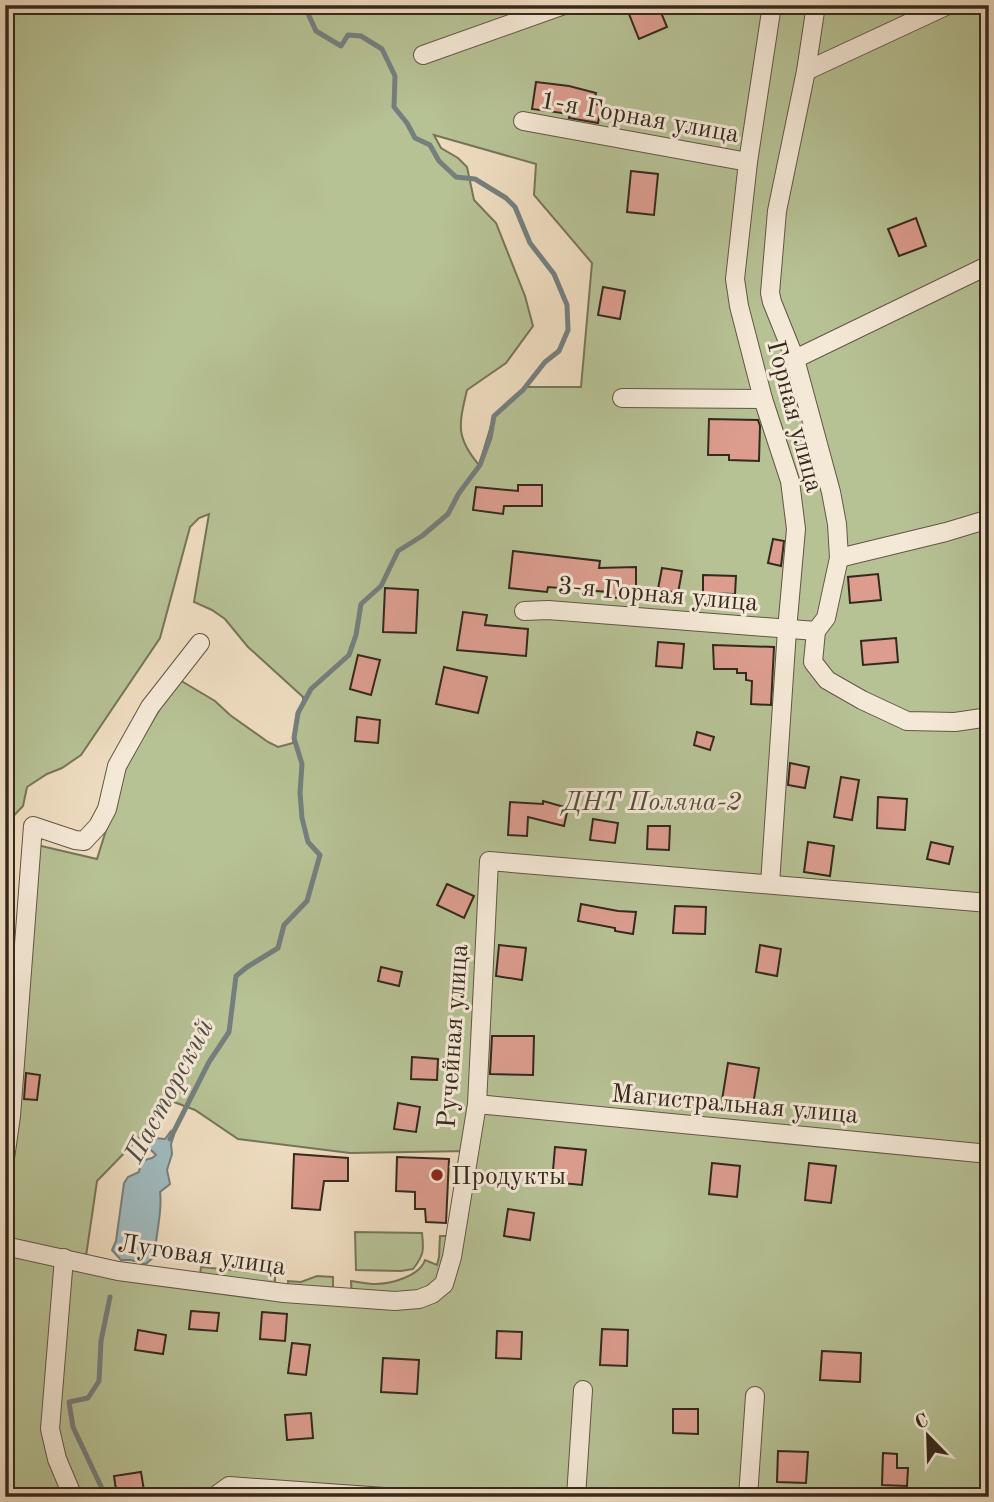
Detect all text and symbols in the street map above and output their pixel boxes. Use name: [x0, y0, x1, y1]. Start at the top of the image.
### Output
street label: 1-я Горная улица: [538, 88, 741, 148]
street label: Горная улица: [761, 338, 827, 495]
street label: 3-я Горная улица: [556, 573, 759, 617]
park label: ДНТ Поляна-2: [560, 790, 741, 816]
street label: Ручейная улица: [435, 943, 473, 1129]
water label: Пасторский: [121, 1015, 220, 1169]
street label: Магистральная улица: [610, 1081, 860, 1129]
place label: Продукты: [451, 1164, 566, 1190]
marker: Продукты: [429, 1167, 445, 1183]
street label: Луговая улица: [116, 1231, 288, 1281]
north arrow: [892, 1400, 962, 1470]
text: С: [913, 1411, 932, 1434]

